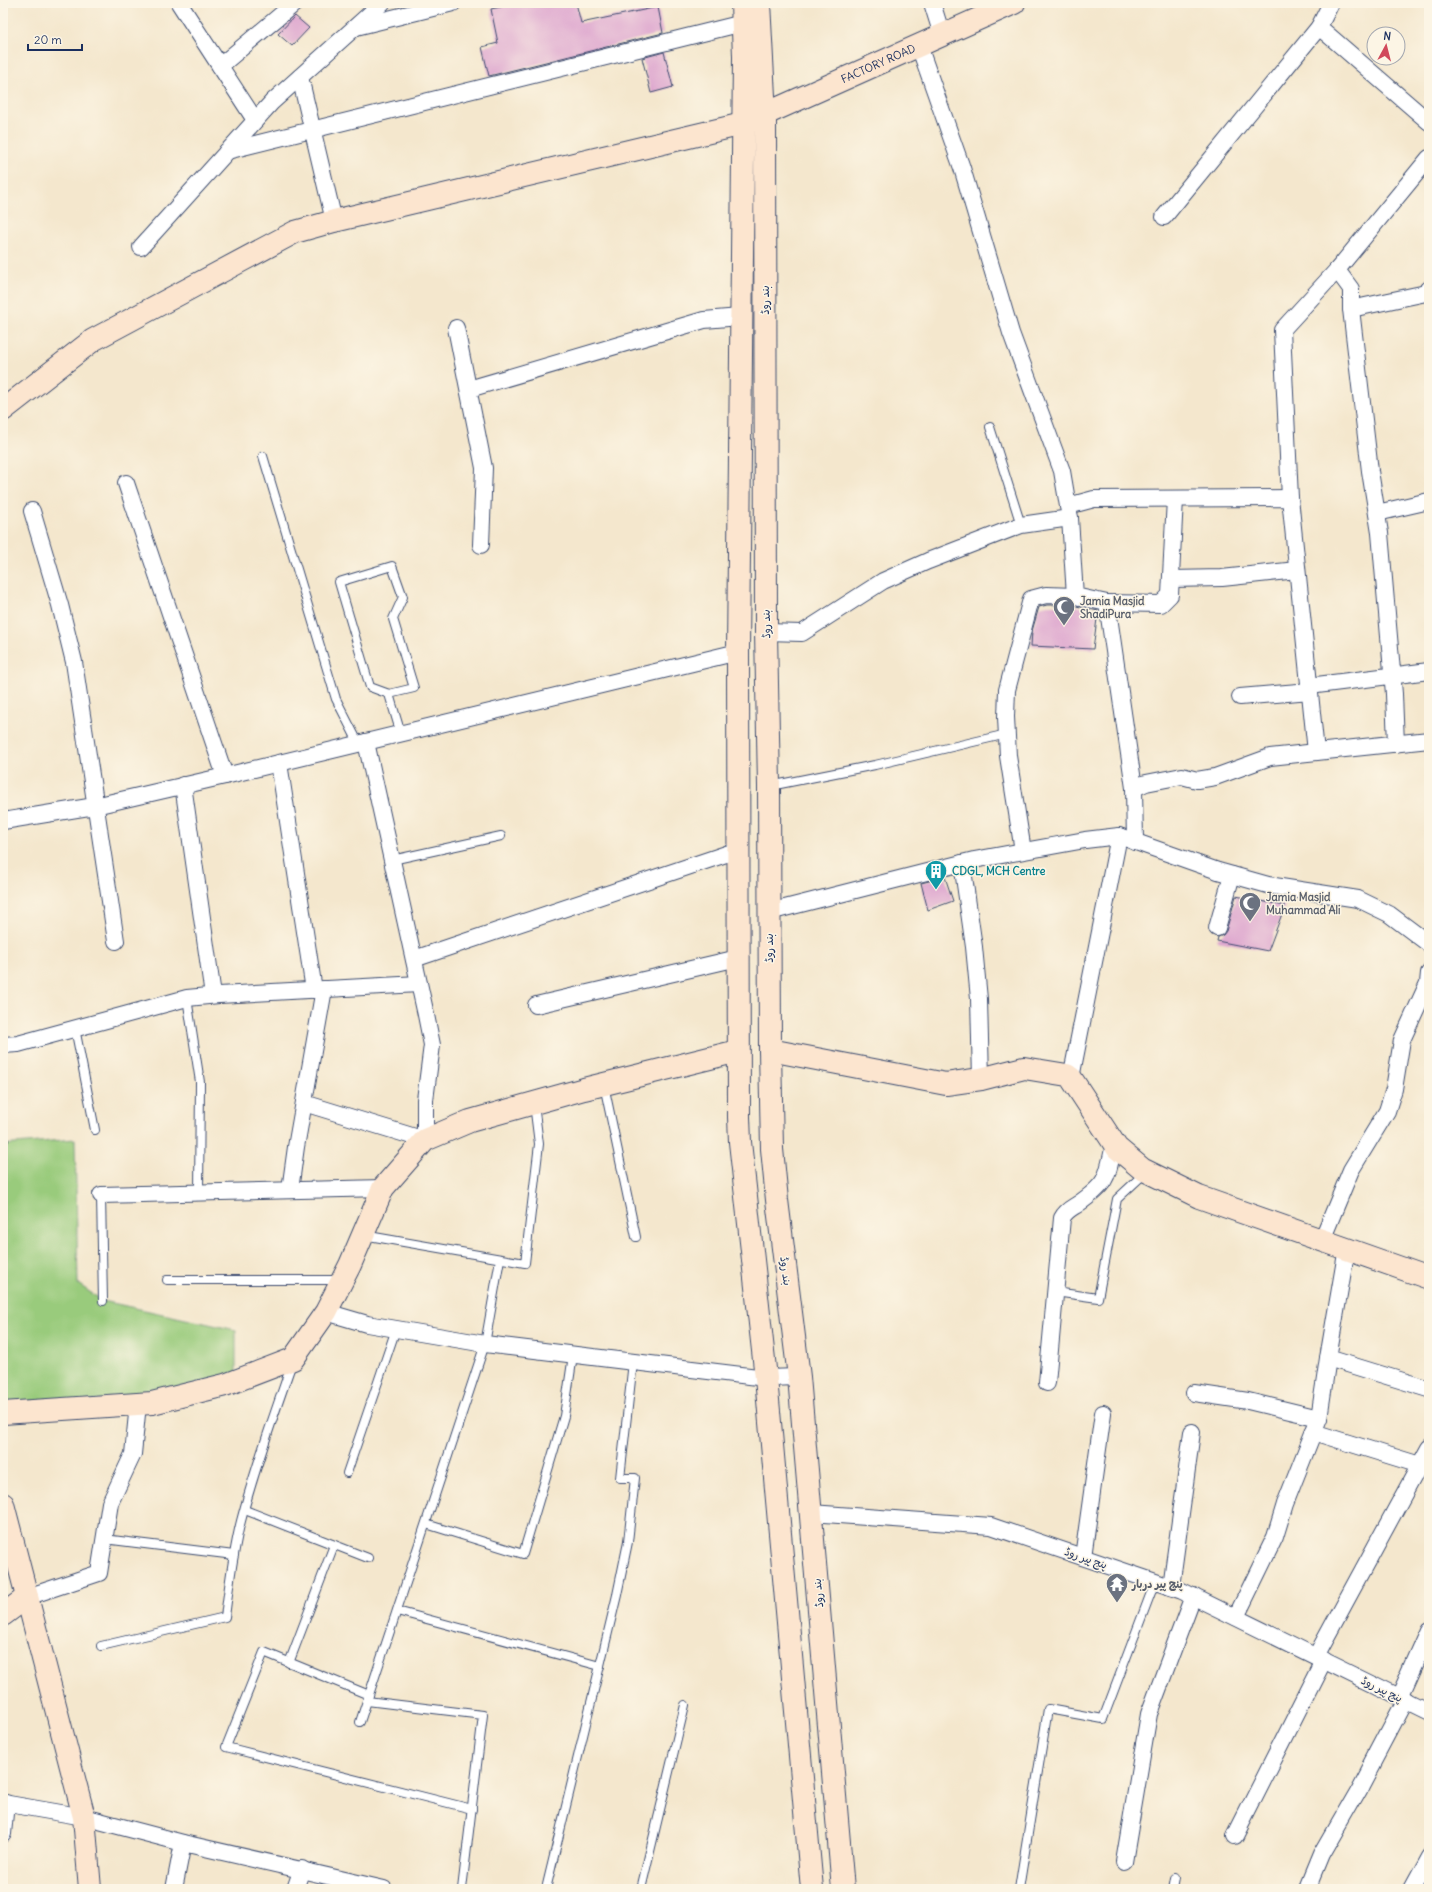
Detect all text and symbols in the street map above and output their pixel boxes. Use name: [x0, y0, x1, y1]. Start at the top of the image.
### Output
scale bar: [28, 26, 82, 52]
north arrow: [1366, 26, 1406, 66]
text: N: [1383, 29, 1392, 43]
text: 20 m: [34, 32, 62, 47]
street label: FACTORY ROAD: [839, 41, 918, 86]
street label: بند روڈ: [758, 285, 773, 315]
mosque icon: Jamia Masjid ShadiPura: [1051, 594, 1077, 627]
place label: Jamia Masjid ShadiPura: [1080, 594, 1145, 621]
street label: بند روڈ: [759, 609, 774, 639]
building icon: CDGL, MCH Centre: [923, 858, 949, 891]
place label: CDGL, MCH Centre: [952, 864, 1045, 878]
mosque icon: Jamia Masjid Muhammad Ali: [1237, 890, 1263, 923]
place label: Jamia Masjid Muhammad Ali: [1266, 890, 1341, 917]
street label: بند روڈ: [762, 933, 777, 963]
street label: بند روڈ: [776, 1256, 795, 1287]
street label: پنج پیر روڈ: [1062, 1544, 1109, 1573]
temple icon: پنج پیر دربار: [1104, 1571, 1130, 1604]
place label: پنج پیر دربار: [1131, 1577, 1183, 1592]
street label: بند روڈ: [810, 1578, 827, 1608]
street label: پنج پیر روڈ: [1359, 1673, 1405, 1706]

